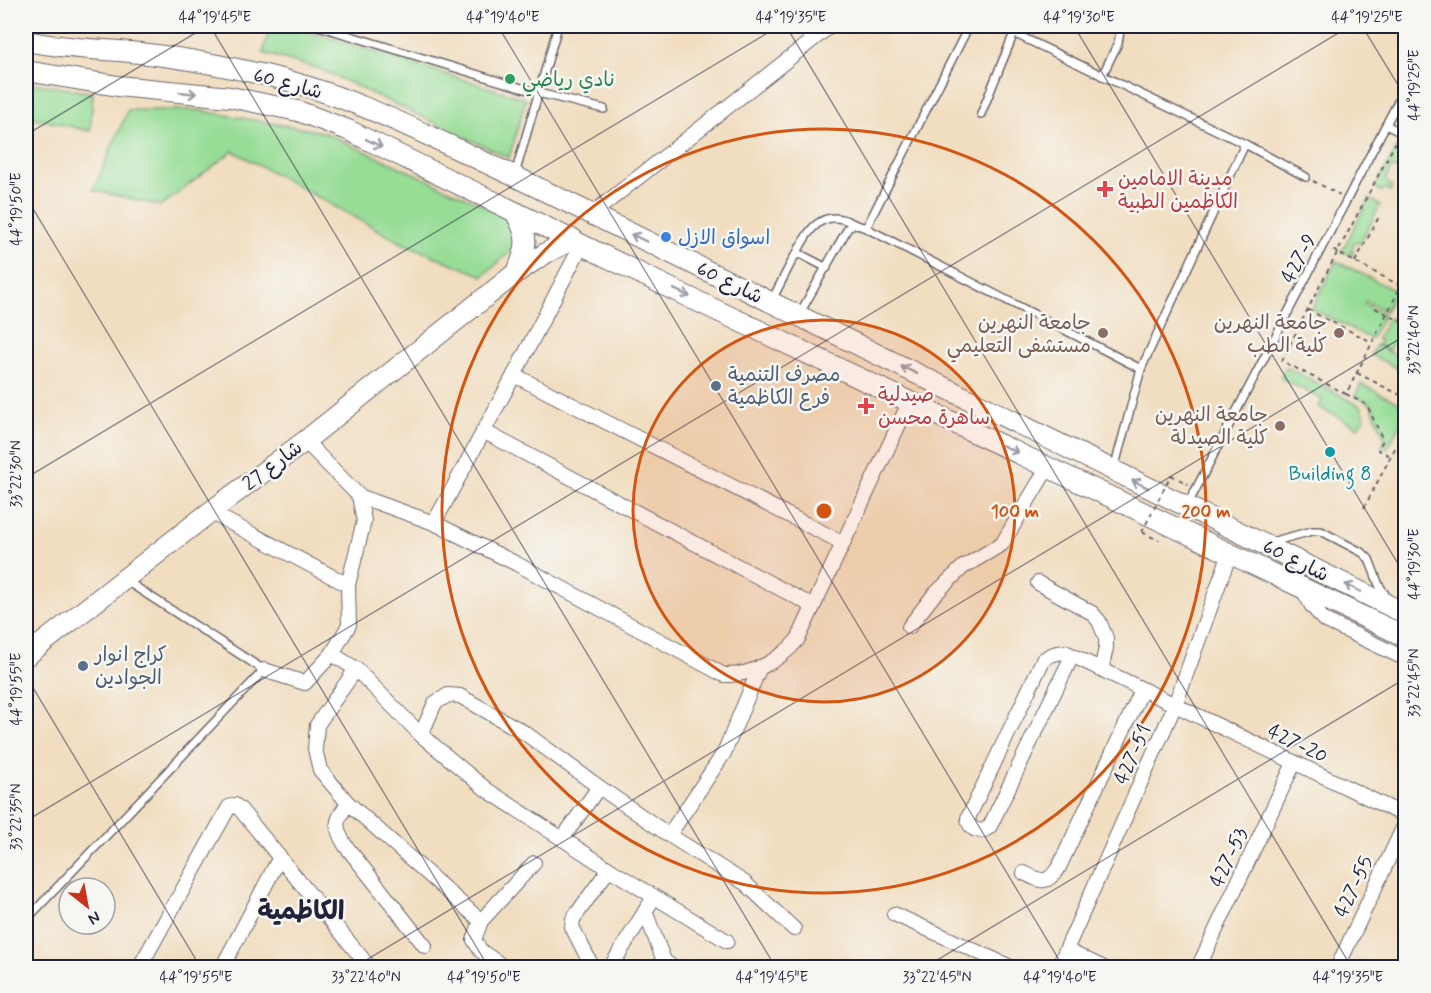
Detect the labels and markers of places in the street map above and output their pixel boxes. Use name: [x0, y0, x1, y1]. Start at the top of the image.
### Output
place label: نادي رياضي: [522, 67, 615, 97]
marker: نادي رياضي: [503, 72, 517, 86]
place label: مدينة الامامين الكاظمين الطبية: [1118, 166, 1238, 216]
marker: مدينة الامامين الكاظمين الطبية: [1096, 180, 1114, 198]
place label: اسواق الازل: [678, 225, 770, 252]
marker: اسواق الازل: [659, 230, 673, 244]
place label: جامعة النهرين مستشفى التعليمي: [947, 310, 1091, 363]
place label: جامعة النهرين كلية الطب: [1214, 310, 1327, 360]
marker: جامعة النهرين مستشفى التعليمي: [1096, 326, 1110, 340]
marker: جامعة النهرين كلية الطب: [1332, 326, 1346, 340]
place label: مصرف التنمية فرع الكاظمية: [728, 362, 840, 412]
marker: مصرف التنمية فرع الكاظمية: [709, 379, 723, 393]
place label: صيدلية ساهرة محسن: [878, 382, 990, 432]
marker: صيدلية ساهرة محسن: [859, 399, 873, 413]
place label: جامعة النهرين كلية الصيدلة: [1155, 402, 1268, 452]
marker: جامعة النهرين كلية الصيدلة: [1273, 419, 1287, 433]
marker: Building 8: [1323, 445, 1337, 459]
place label: Building 8: [1289, 461, 1371, 490]
centre of rings: [814, 501, 834, 521]
place label: كراج انوار الجوادين: [93, 642, 167, 692]
marker: كراج انوار الجوادين: [76, 659, 90, 673]

